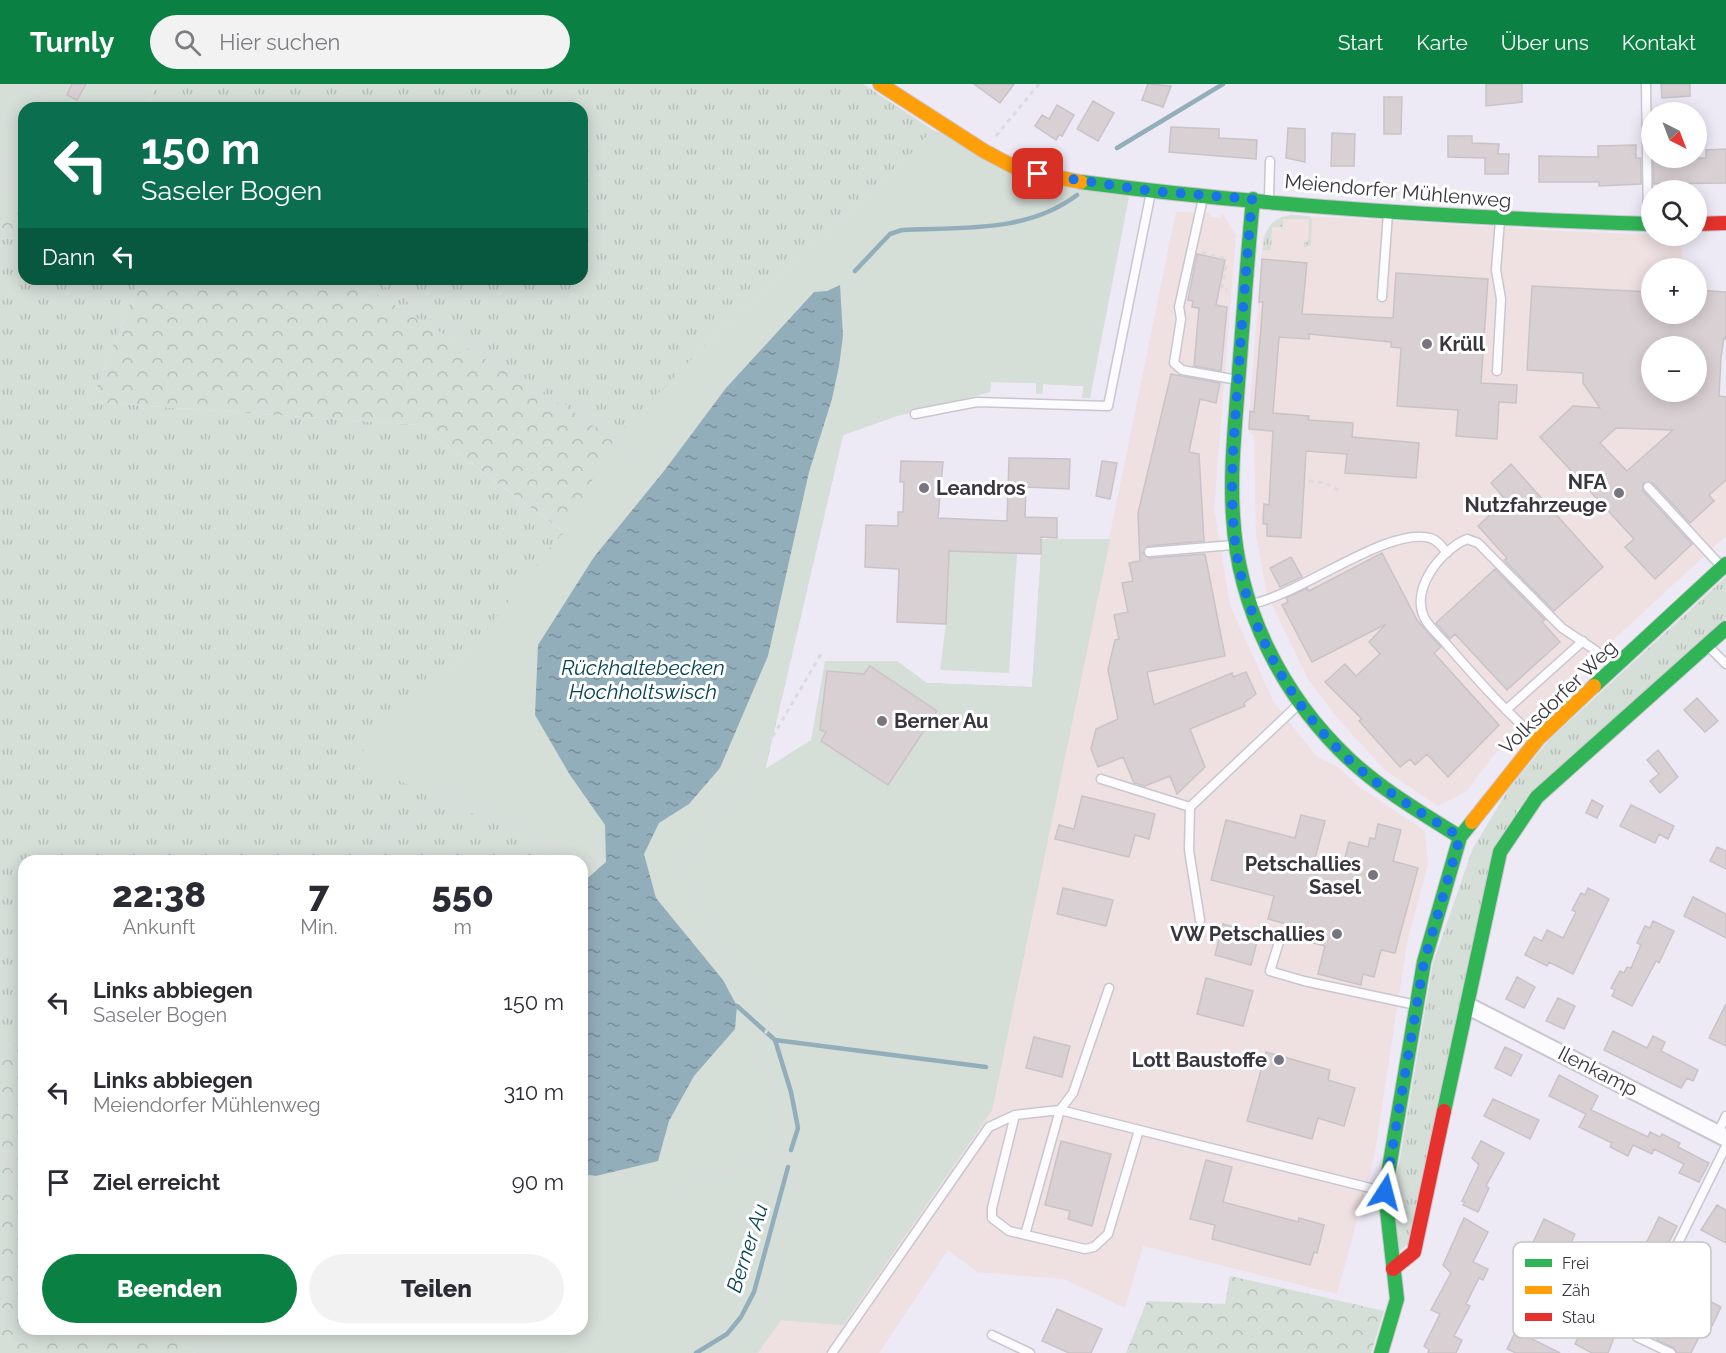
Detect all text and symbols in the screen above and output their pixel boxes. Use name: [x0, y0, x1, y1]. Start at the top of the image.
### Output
search box: [150, 15, 570, 69]
text: Turnly: [30, 26, 114, 59]
icon: search: [171, 26, 204, 59]
text: Hier suchen: [219, 29, 340, 55]
text: Start: [1338, 30, 1383, 55]
text: Karte: [1416, 30, 1468, 55]
text: Über uns: [1501, 30, 1589, 55]
text: Kontakt: [1622, 30, 1696, 55]
north arrow: [1641, 102, 1707, 168]
map controls: [1641, 102, 1707, 402]
text: 150 m: [141, 125, 260, 174]
icon: left: [42, 126, 120, 204]
pin: [1012, 148, 1063, 199]
icon: arrive: [1021, 157, 1054, 190]
street label: Meiendorfer Mühlenweg: [1284, 169, 1512, 213]
text: Saseler Bogen: [141, 175, 322, 206]
button: search: [1641, 180, 1707, 246]
icon: left: [107, 240, 140, 273]
text: Dann: [42, 244, 95, 270]
button: +: [1641, 258, 1707, 324]
place label: Krüll: [1439, 332, 1486, 356]
button: −: [1641, 336, 1707, 402]
marker: Krüll: [1420, 337, 1434, 351]
place label: NFA Nutzfahrzeuge: [1465, 470, 1608, 517]
place label: Leandros: [936, 476, 1026, 500]
marker: Leandros: [917, 481, 931, 495]
marker: NFA Nutzfahrzeuge: [1612, 486, 1626, 500]
street label: Volksdorfer Weg: [1494, 635, 1622, 759]
water label: Rückhaltebecken Hochholtswisch: [561, 655, 725, 704]
place label: Berner Au: [894, 709, 988, 733]
marker: Berner Au: [875, 714, 889, 728]
place label: Petschallies Sasel: [1245, 852, 1362, 899]
marker: Petschallies Sasel: [1366, 868, 1380, 882]
text: 22:38: [112, 873, 206, 915]
text: 7: [308, 873, 329, 915]
text: 550: [432, 873, 494, 915]
text: Ankunft: [123, 915, 195, 939]
text: Min.: [300, 915, 338, 939]
text: m: [454, 915, 472, 939]
place label: VW Petschallies: [1170, 922, 1325, 946]
marker: VW Petschallies: [1330, 927, 1344, 941]
text: Links abbiegen: [93, 977, 253, 1003]
icon: left: [42, 986, 75, 1019]
text: 150 m: [503, 989, 564, 1015]
text: Saseler Bogen: [93, 1003, 227, 1027]
street label: Ilenkamp: [1554, 1041, 1642, 1101]
place label: Lott Baustoffe: [1132, 1048, 1267, 1072]
marker: Lott Baustoffe: [1272, 1053, 1286, 1067]
text: Links abbiegen: [93, 1067, 253, 1093]
icon: left: [42, 1076, 75, 1109]
text: 310 m: [504, 1079, 564, 1105]
text: Meiendorfer Mühlenweg: [93, 1093, 321, 1117]
position arrow: [1353, 1160, 1417, 1224]
icon: arrive: [42, 1166, 75, 1199]
text: Ziel erreicht: [93, 1169, 220, 1195]
text: 90 m: [512, 1169, 564, 1195]
water label: Berner Au: [721, 1201, 773, 1295]
legend: [1513, 1242, 1711, 1338]
button: Beenden: [42, 1254, 297, 1323]
button: Teilen: [309, 1254, 564, 1323]
text: Frei: [1562, 1254, 1589, 1273]
text: Zäh: [1562, 1281, 1590, 1300]
text: Stau: [1562, 1308, 1595, 1327]

